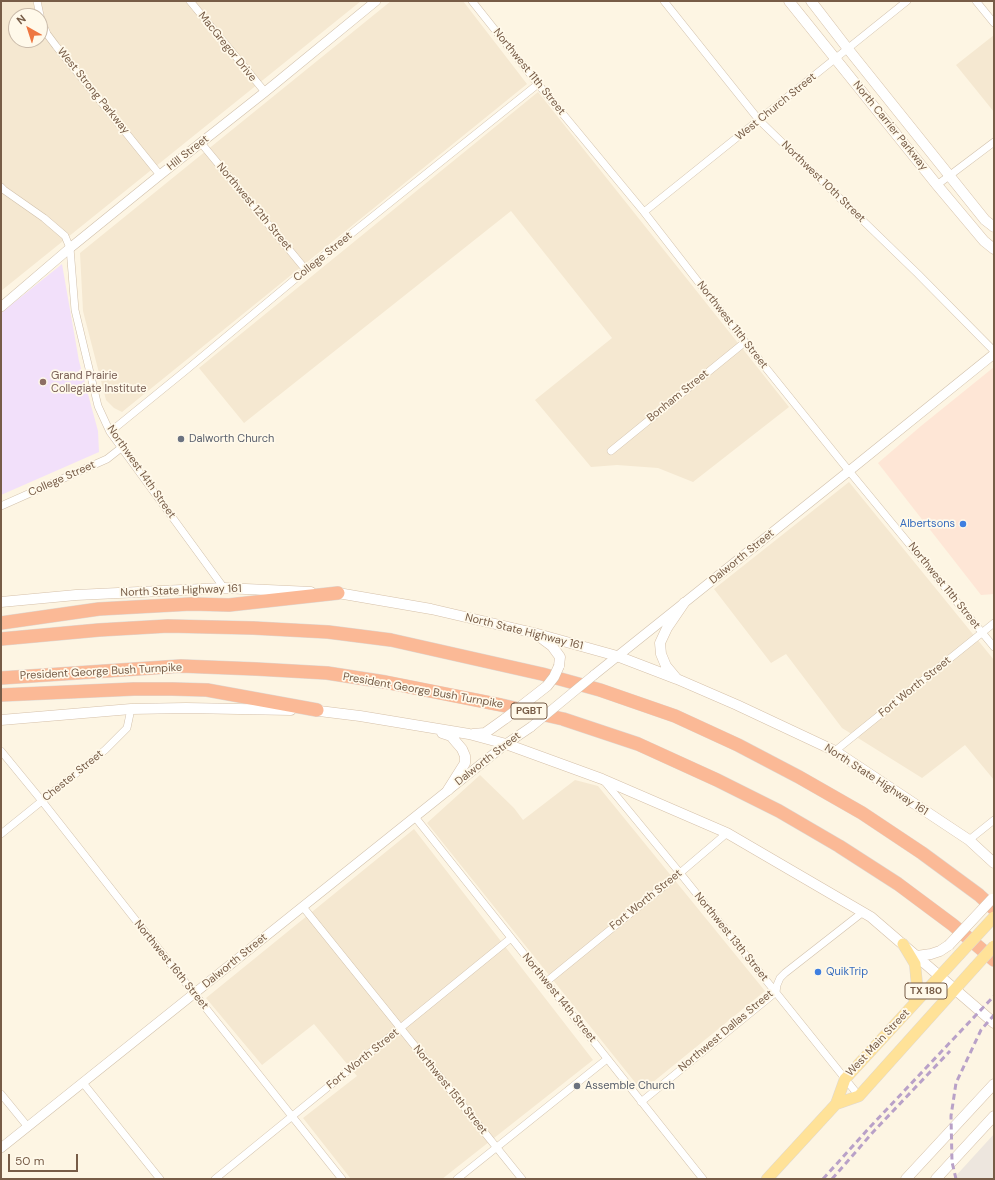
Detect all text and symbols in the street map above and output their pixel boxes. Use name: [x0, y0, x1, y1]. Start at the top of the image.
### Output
north arrow: [8, 8, 48, 48]
street label: MacGregor Drive: [195, 10, 259, 84]
text: N: [14, 11, 29, 27]
street label: Northwest 11th Street: [490, 26, 568, 118]
street label: West Strong Parkway: [54, 45, 132, 137]
street label: West Church Street: [733, 70, 819, 144]
street label: North Carrier Parkway: [850, 79, 930, 173]
street label: Hill Street: [165, 133, 211, 173]
street label: Northwest 10th Street: [778, 139, 868, 225]
street label: Northwest 12th Street: [213, 161, 295, 253]
street label: College Street: [291, 229, 355, 285]
street label: Northwest 11th Street: [694, 279, 770, 371]
street label: Bonham Street: [644, 367, 712, 425]
place label: Grand Prairie Collegiate Institute: [51, 369, 147, 395]
marker: Grand Prairie Collegiate Institute: [38, 377, 48, 387]
street label: Northwest 14th Street: [104, 423, 178, 521]
place label: Dalworth Church: [189, 432, 274, 446]
marker: Dalworth Church: [176, 434, 186, 444]
street label: College Street: [27, 458, 97, 500]
place label: Albertsons: [900, 517, 955, 531]
marker: Albertsons: [958, 519, 968, 529]
street label: Dalworth Street: [707, 527, 777, 587]
street label: Northwest 11th Street: [905, 540, 983, 632]
street label: North State Highway 161: [120, 582, 242, 600]
street label: North State Highway 161: [464, 611, 584, 653]
street label: Fort Worth Street: [876, 654, 954, 720]
street label: President George Bush Turnpike: [20, 661, 182, 683]
street label: President George Bush Turnpike: [342, 670, 504, 712]
road number: PGBT: [511, 703, 547, 719]
street label: Dalworth Street: [453, 729, 523, 789]
street label: North State Highway 161: [822, 742, 930, 818]
street label: Chester Street: [40, 747, 106, 805]
street label: Fort Worth Street: [607, 867, 685, 933]
street label: Northwest 13th Street: [691, 890, 771, 984]
street label: Northwest 16th Street: [131, 918, 211, 1012]
street label: Dalworth Street: [200, 931, 270, 991]
street label: Northwest 14th Street: [519, 951, 599, 1045]
place label: QuikTrip: [826, 965, 868, 979]
marker: QuikTrip: [813, 967, 823, 977]
road number: TX 180: [905, 983, 947, 999]
street label: Northwest Dallas Street: [676, 987, 776, 1075]
street label: West Main Street: [843, 1007, 913, 1079]
street label: Fort Worth Street: [324, 1026, 402, 1092]
street label: Northwest 15th Street: [410, 1043, 490, 1137]
place label: Assemble Church: [585, 1079, 675, 1093]
marker: Assemble Church: [572, 1081, 582, 1091]
scale bar: [10, 1146, 80, 1172]
text: 50 m: [15, 1153, 44, 1169]

